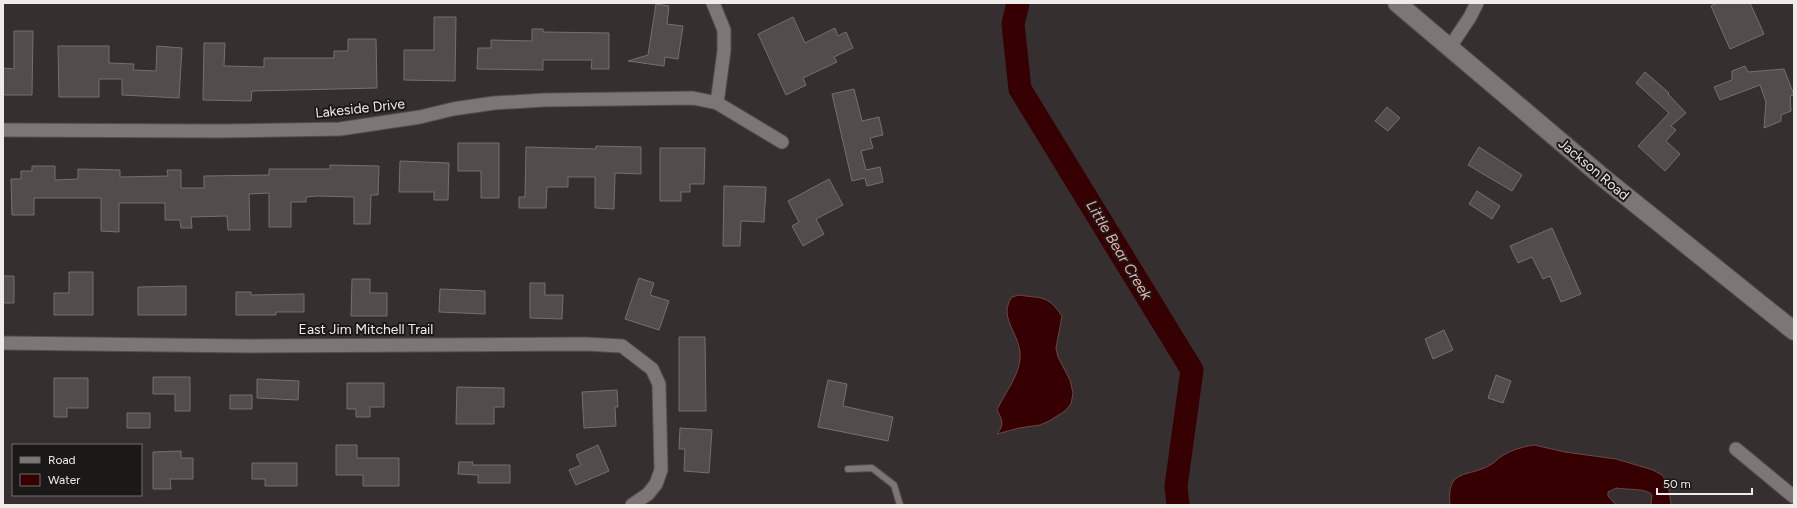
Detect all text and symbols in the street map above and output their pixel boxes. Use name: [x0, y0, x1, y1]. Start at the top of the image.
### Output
street label: Lakeside Drive: [314, 95, 406, 122]
street label: Jackson Road: [1555, 135, 1632, 204]
water label: Little Bear Creek: [1082, 197, 1156, 304]
street label: East Jim Mitchell Trail: [299, 321, 433, 338]
legend: [12, 444, 142, 496]
text: Road: [48, 453, 76, 467]
scale bar: [1657, 470, 1752, 496]
text: Water: [48, 473, 80, 487]
text: 50 m: [1663, 477, 1691, 491]

